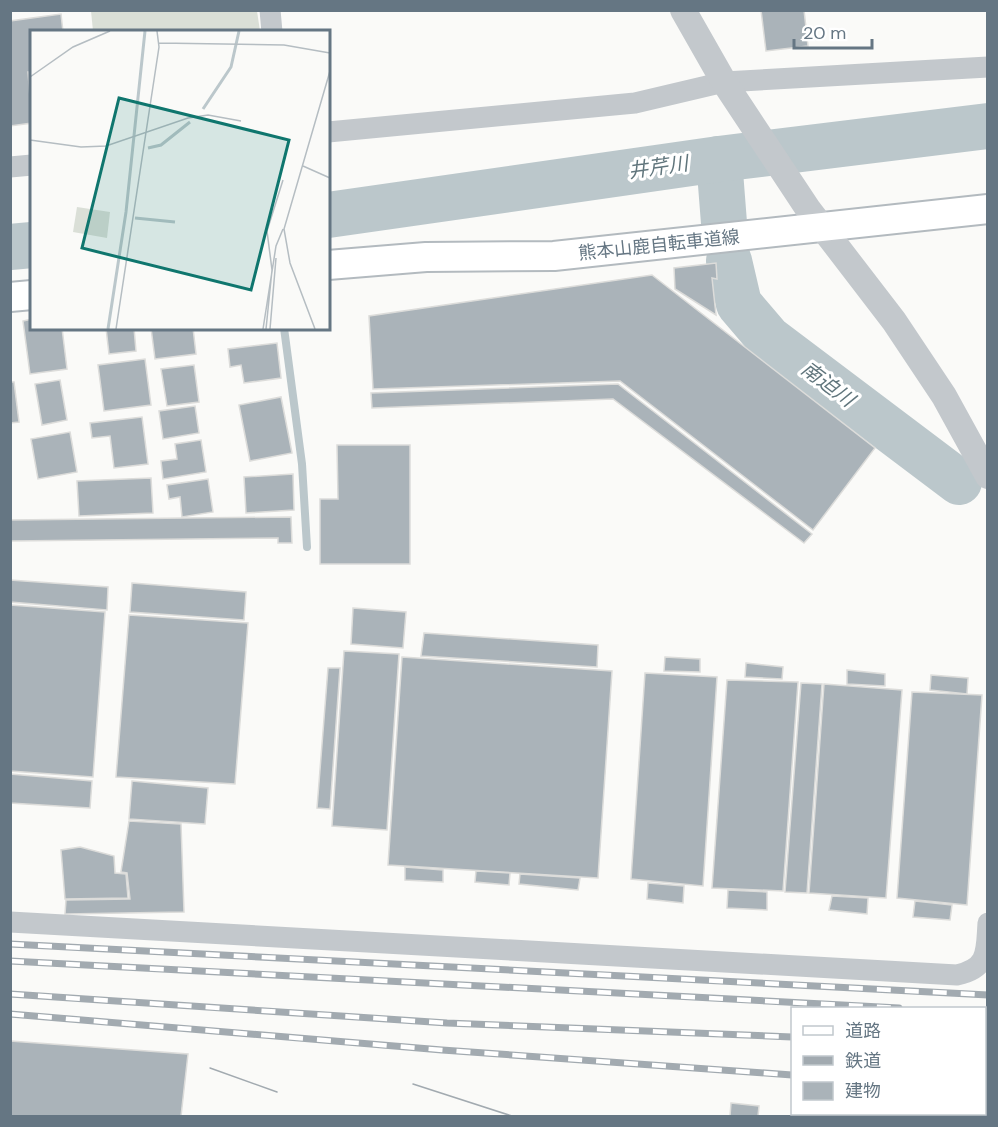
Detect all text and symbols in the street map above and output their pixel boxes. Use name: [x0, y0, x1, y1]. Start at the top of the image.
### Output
scale bar: [794, 12, 872, 50]
text: 20 m: [803, 21, 846, 45]
inset map: [30, 30, 330, 330]
water label: 井芹川: [626, 150, 691, 184]
street label: 熊本山鹿自転車道線: [577, 225, 741, 265]
water label: 南迫川: [796, 356, 861, 414]
legend: [791, 1007, 986, 1115]
text: 道路: [845, 1019, 881, 1043]
text: 鉄道: [845, 1049, 881, 1073]
text: 建物: [845, 1079, 881, 1103]

